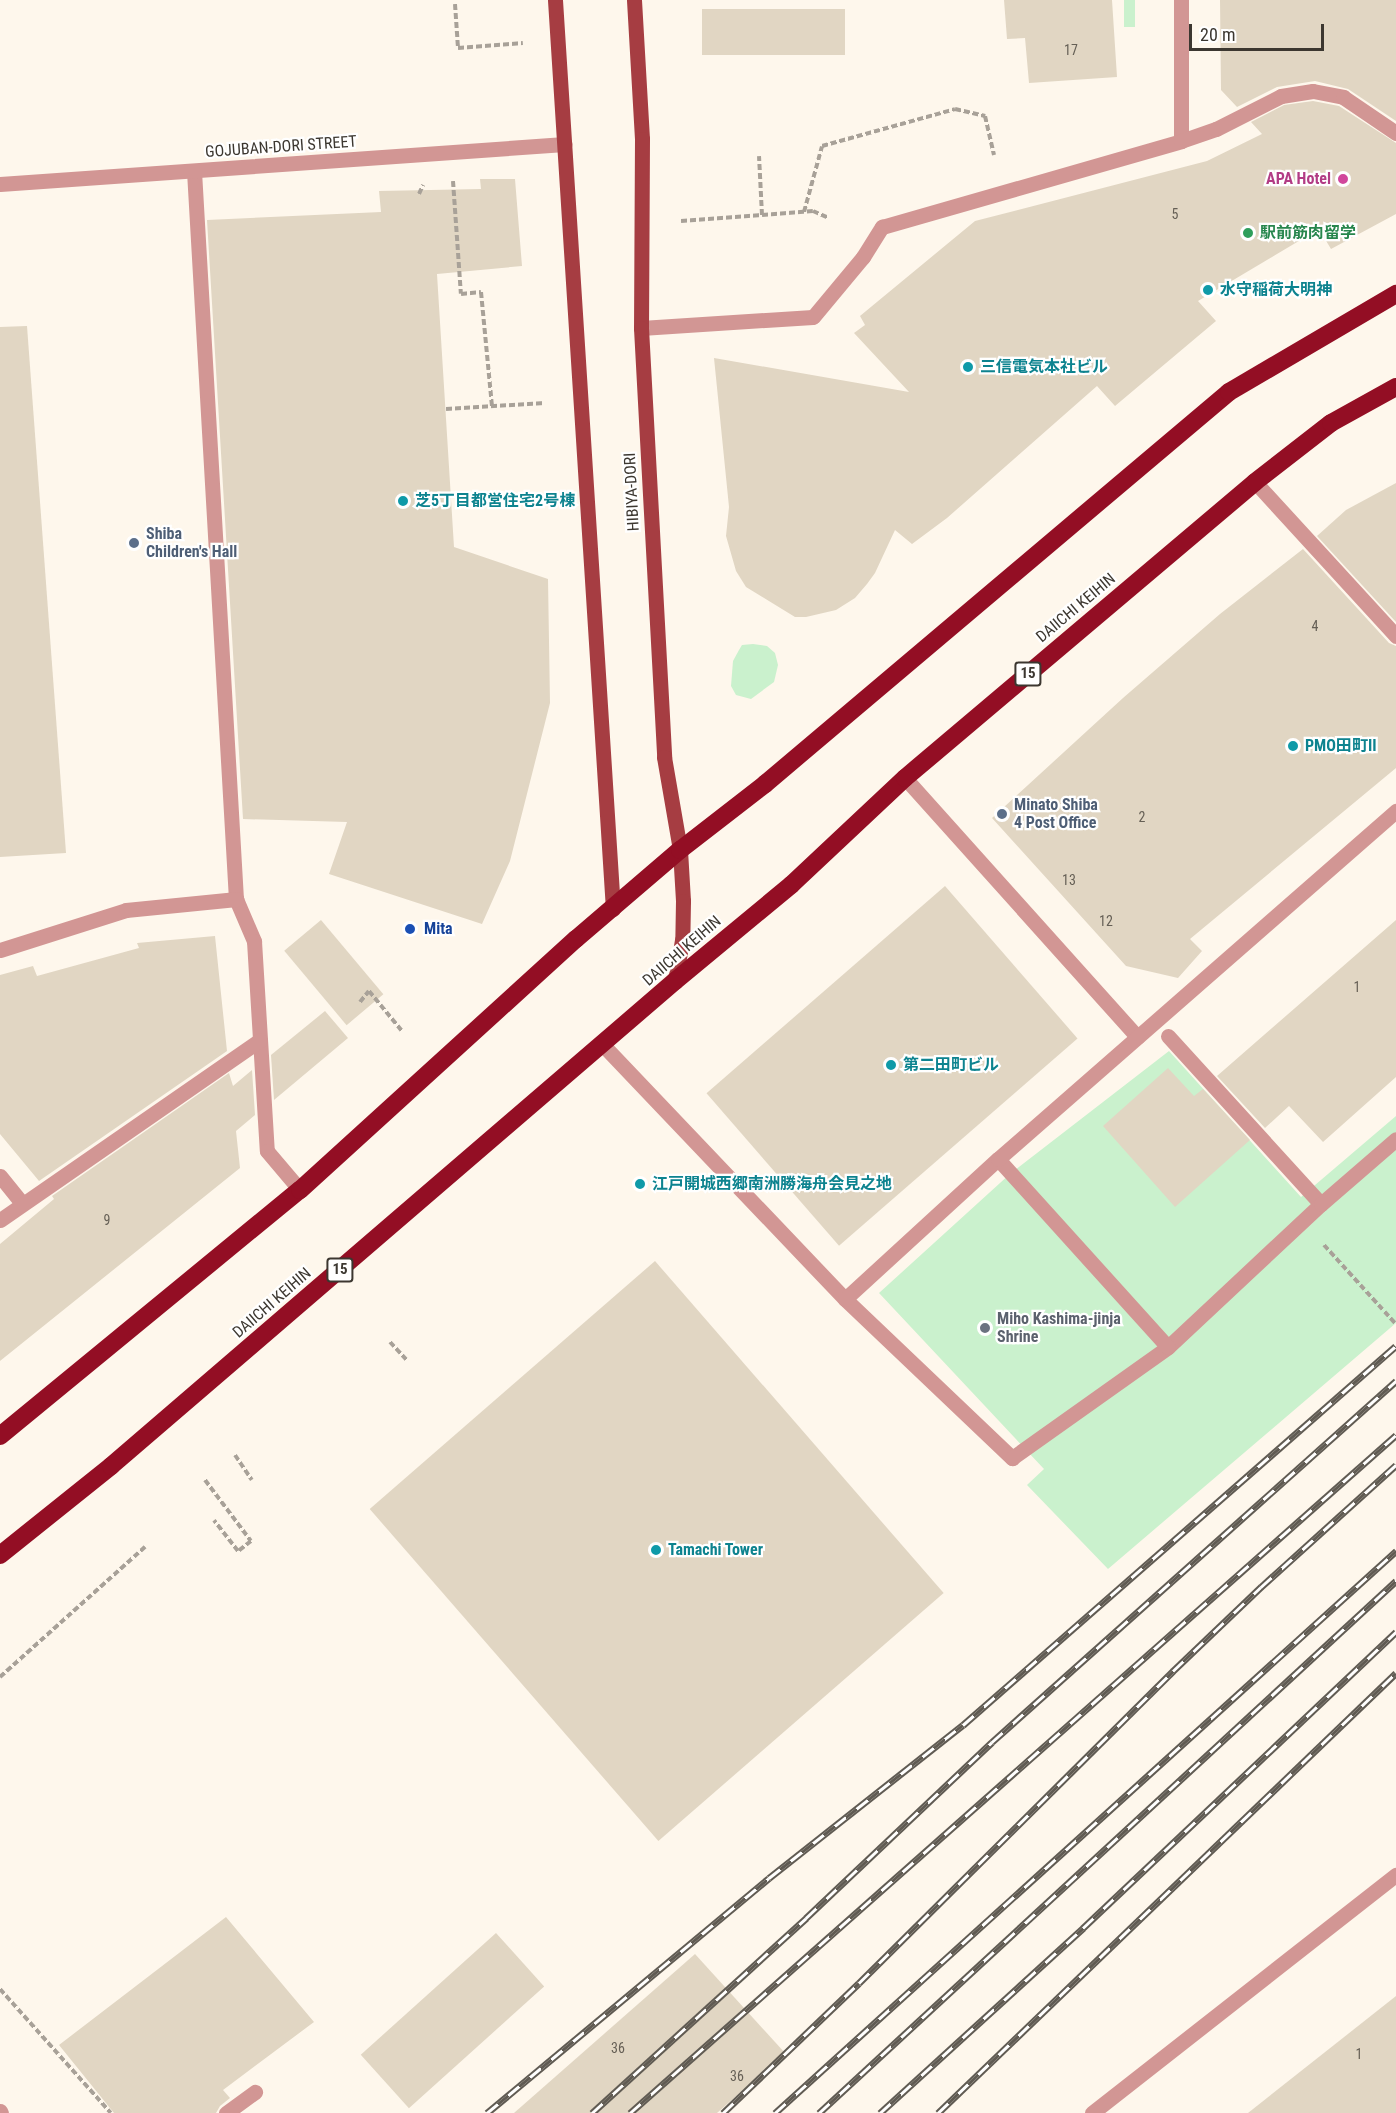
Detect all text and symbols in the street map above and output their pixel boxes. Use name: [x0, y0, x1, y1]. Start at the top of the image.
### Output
scale bar: [1192, 12, 1327, 50]
text: 20 m: [1200, 24, 1235, 45]
house number: 17: [1064, 42, 1078, 58]
street label: GOJUBAN-DORI STREET: [204, 132, 358, 162]
place label: APA Hotel: [1266, 169, 1331, 189]
marker: APA Hotel: [1336, 172, 1350, 186]
house number: 5: [1172, 206, 1178, 222]
place label: 駅前筋肉留学: [1260, 223, 1356, 243]
marker: 駅前筋肉留学: [1241, 226, 1255, 240]
place label: 水守稲荷大明神: [1220, 280, 1332, 300]
marker: 水守稲荷大明神: [1201, 283, 1215, 297]
place label: 三信電気本社ビル: [980, 357, 1108, 377]
marker: 三信電気本社ビル: [961, 360, 975, 374]
street label: HIBIYA-DORI: [620, 452, 644, 532]
place label: 芝5丁目都営住宅2号棟: [415, 491, 575, 511]
marker: 芝5丁目都営住宅2号棟: [396, 494, 410, 508]
place label: Shiba Children's Hall: [146, 524, 237, 562]
marker: Shiba Children's Hall: [127, 536, 141, 550]
street label: DAIICHI KEIHIN: [1033, 569, 1119, 647]
house number: 4: [1312, 618, 1318, 634]
road number: 15: [1013, 662, 1043, 686]
place label: PMO田町II: [1305, 736, 1377, 756]
marker: PMO田町II: [1286, 739, 1300, 753]
place label: Minato Shiba 4 Post Office: [1014, 795, 1098, 833]
marker: Minato Shiba 4 Post Office: [995, 807, 1009, 821]
house number: 2: [1139, 809, 1145, 825]
house number: 13: [1062, 872, 1076, 888]
street label: DAIICHI KEIHIN: [639, 912, 725, 990]
house number: 12: [1099, 913, 1113, 929]
place label: Mita: [424, 919, 453, 939]
marker: Mita: [401, 920, 419, 938]
house number: 1: [1354, 979, 1360, 995]
place label: 第二田町ビル: [903, 1055, 999, 1075]
marker: 第二田町ビル: [884, 1058, 898, 1072]
place label: 江戸開城西郷南洲勝海舟会見之地: [652, 1174, 892, 1194]
marker: 江戸開城西郷南洲勝海舟会見之地: [633, 1177, 647, 1191]
house number: 9: [104, 1212, 110, 1228]
road number: 15: [325, 1258, 355, 1282]
street label: DAIICHI KEIHIN: [229, 1264, 315, 1342]
place label: Miho Kashima-jinja Shrine: [997, 1309, 1121, 1347]
marker: Miho Kashima-jinja Shrine: [978, 1321, 992, 1335]
place label: Tamachi Tower: [668, 1540, 763, 1560]
marker: Tamachi Tower: [649, 1543, 663, 1557]
house number: 36: [611, 2040, 625, 2056]
house number: 1: [1356, 2046, 1362, 2062]
house number: 36: [730, 2068, 744, 2084]

